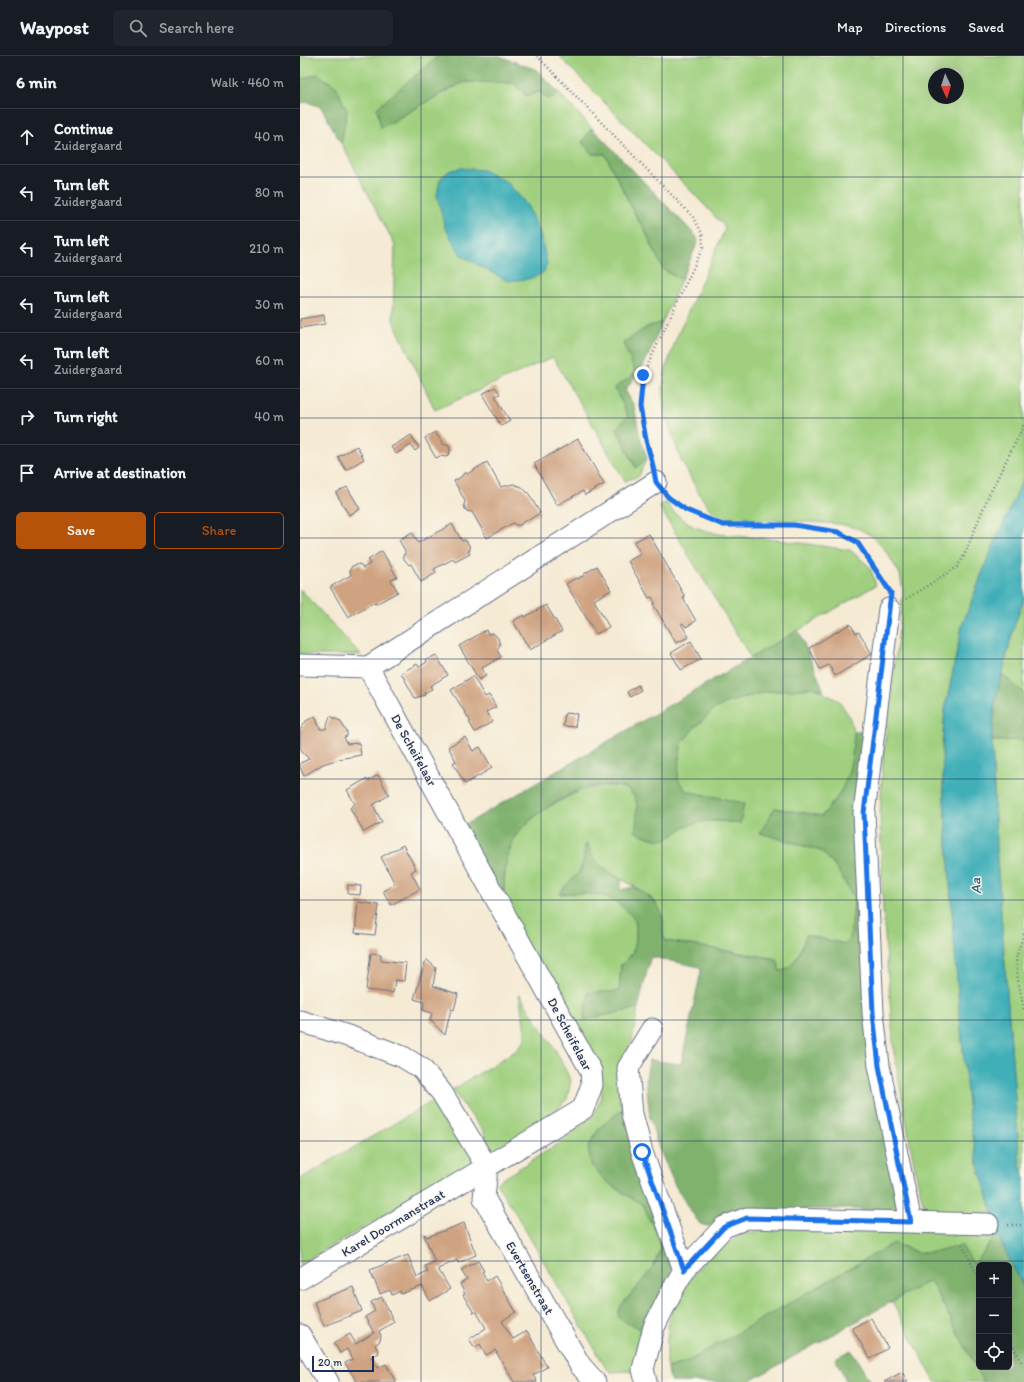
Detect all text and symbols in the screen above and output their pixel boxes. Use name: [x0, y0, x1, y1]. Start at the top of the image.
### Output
search box: [113, 10, 393, 46]
text: Waypost: [20, 16, 89, 39]
icon: search: [127, 17, 149, 39]
text: Search here: [159, 19, 234, 37]
text: Map: [837, 19, 863, 36]
text: Directions: [885, 19, 946, 36]
text: Saved: [968, 19, 1004, 36]
north arrow: [928, 68, 964, 104]
text: 6 min: [16, 72, 57, 92]
text: Walk · 460 m: [211, 75, 284, 90]
text: Continue: [54, 120, 113, 138]
icon: ahead: [16, 126, 38, 148]
text: 40 m: [254, 129, 284, 144]
text: Zuidergaard: [54, 138, 122, 153]
text: Turn left: [54, 176, 109, 194]
icon: left: [16, 182, 38, 204]
text: 80 m: [255, 185, 284, 200]
text: Zuidergaard: [54, 194, 122, 209]
text: Turn left: [54, 232, 109, 250]
icon: left: [16, 238, 38, 260]
text: 210 m: [249, 241, 284, 256]
text: Zuidergaard: [54, 250, 122, 265]
text: Turn left: [54, 288, 109, 306]
icon: left: [16, 294, 38, 316]
text: 30 m: [255, 297, 284, 312]
text: Zuidergaard: [54, 306, 122, 321]
text: Turn left: [54, 344, 109, 362]
icon: left: [16, 350, 38, 372]
text: 60 m: [255, 353, 284, 368]
text: Zuidergaard: [54, 362, 122, 377]
route end: [634, 366, 652, 384]
icon: right: [16, 406, 38, 428]
text: Turn right: [54, 408, 118, 426]
text: 40 m: [254, 409, 284, 424]
icon: arrive: [16, 462, 38, 484]
text: Arrive at destination: [54, 464, 186, 482]
button: Save: [16, 512, 146, 549]
button: Share: [154, 512, 284, 549]
street label: De Scheifelaar: [388, 711, 440, 789]
water label: Aa: [967, 877, 985, 895]
street label: De Scheifelaar: [545, 995, 595, 1073]
route start: [633, 1143, 651, 1161]
street label: Karel Doormanstraat: [339, 1186, 448, 1260]
street label: Evertsenstraat: [503, 1239, 557, 1317]
map controls: [976, 1262, 1012, 1370]
button: +: [976, 1262, 1012, 1298]
button: −: [976, 1298, 1012, 1334]
button: locate: [976, 1334, 1012, 1370]
scale bar: [312, 1354, 374, 1373]
text: 20 m: [318, 1356, 342, 1369]

